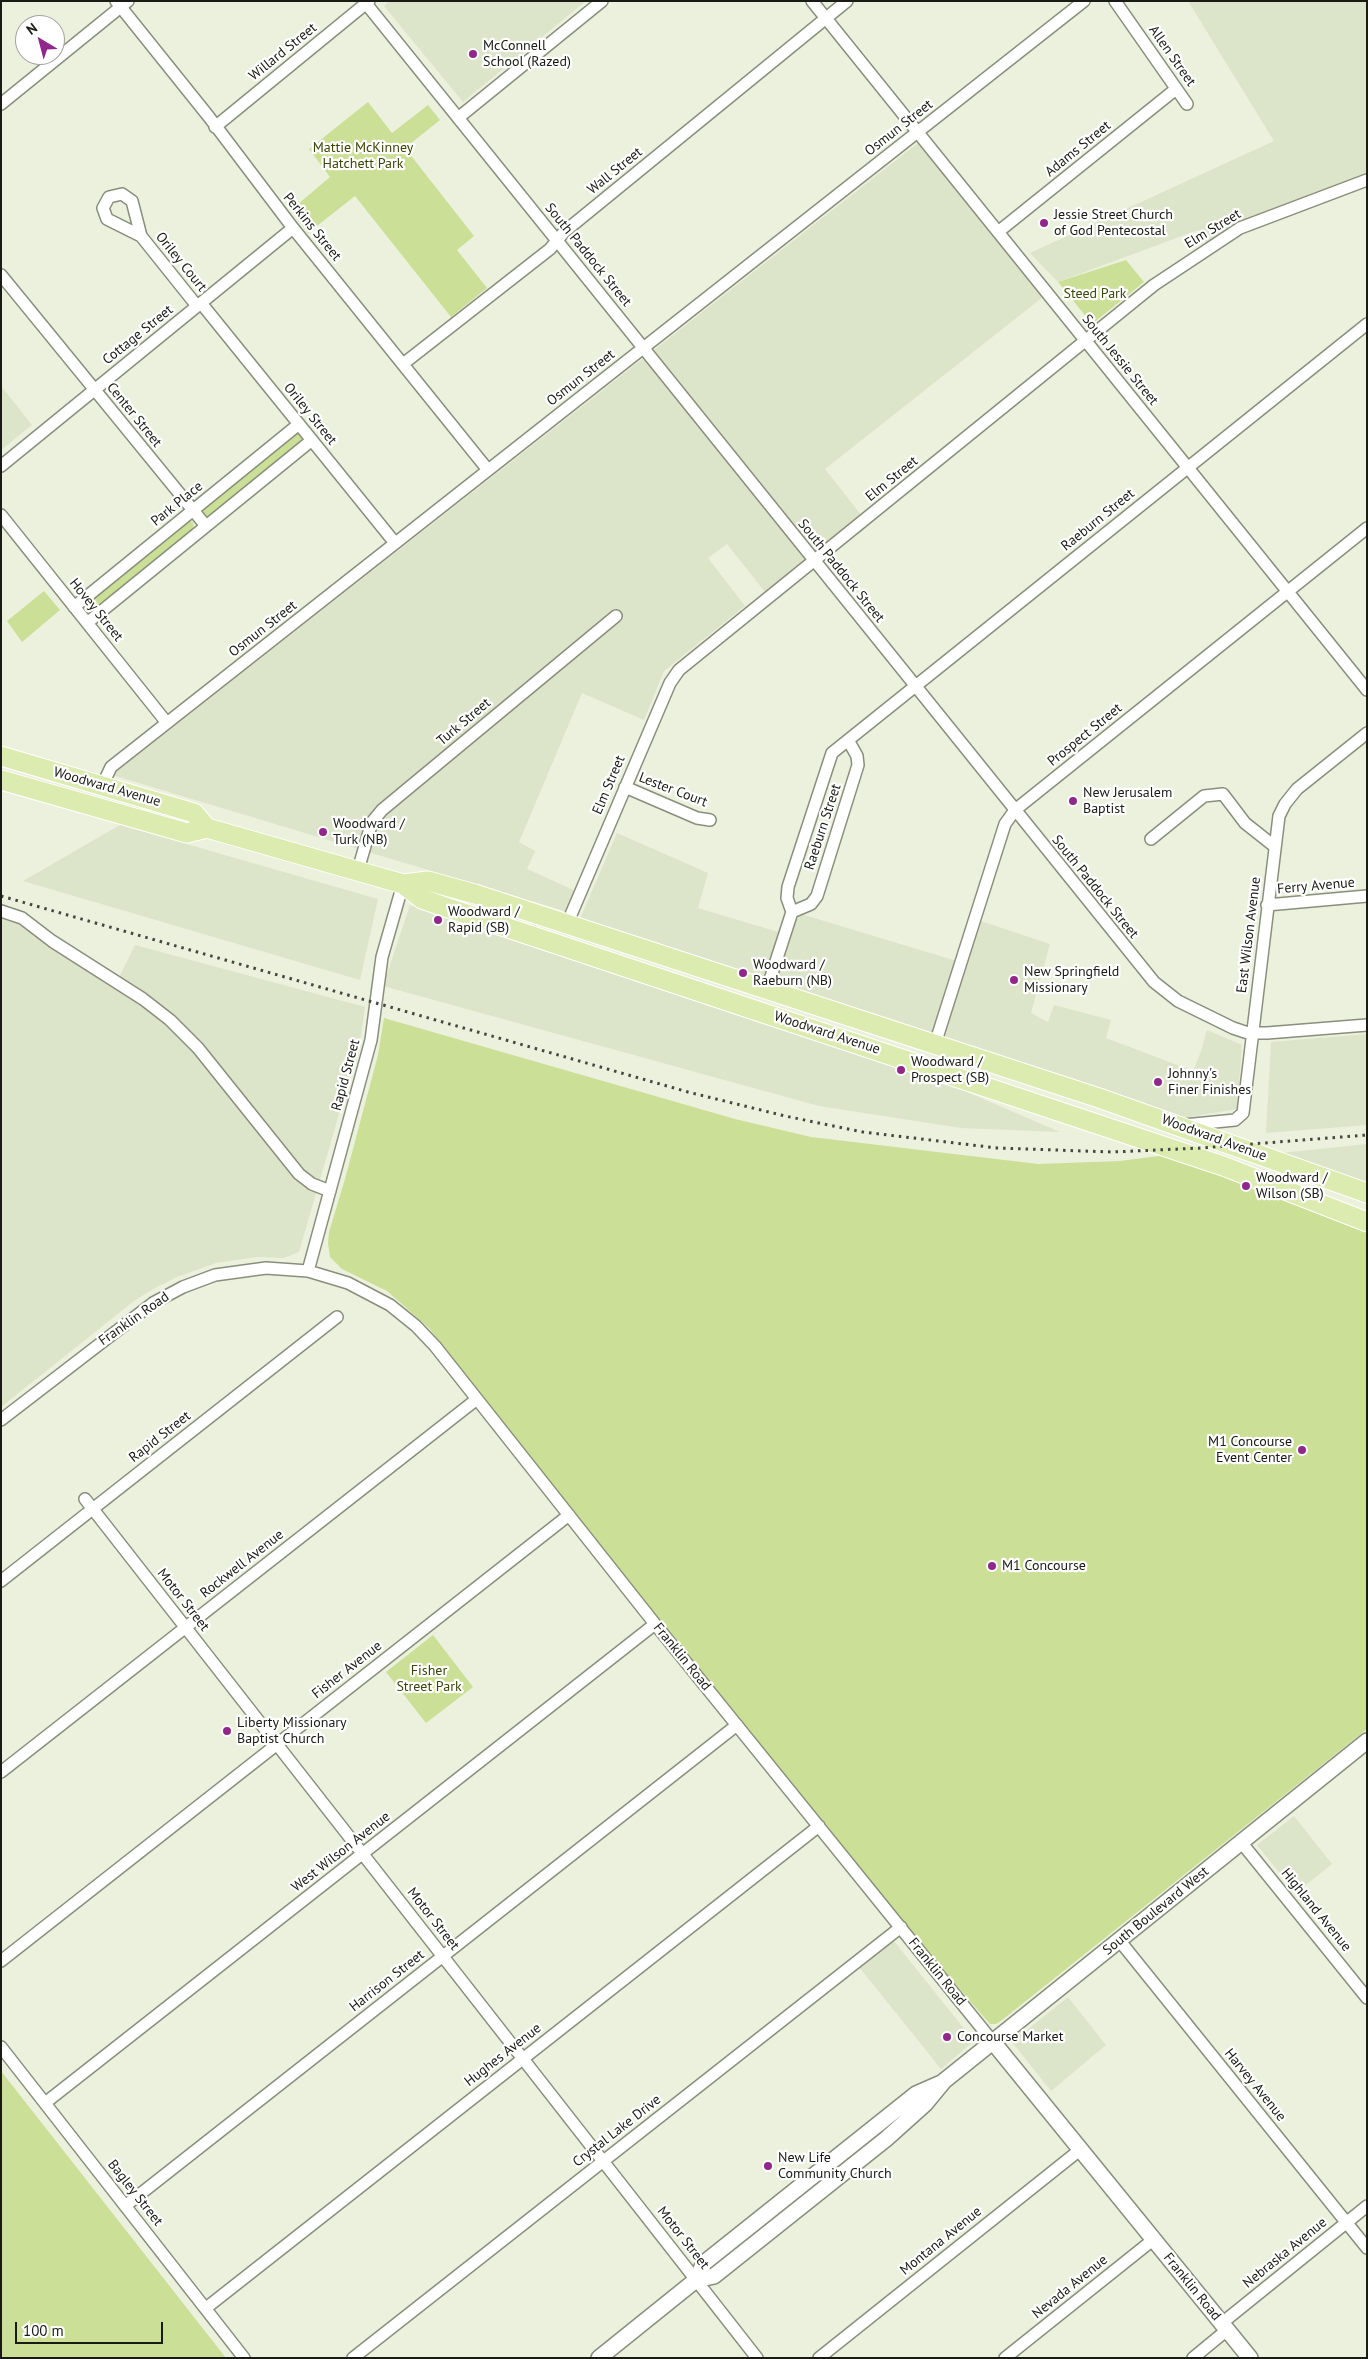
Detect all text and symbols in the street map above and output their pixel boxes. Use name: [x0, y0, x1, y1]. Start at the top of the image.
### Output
north arrow: [15, 15, 65, 65]
text: N: [22, 19, 41, 39]
street label: Willard Street: [246, 20, 320, 84]
street label: Allen Street: [1145, 22, 1199, 90]
place label: McConnell School (Razed): [483, 38, 571, 70]
marker: McConnell School (Razed): [467, 48, 479, 60]
street label: Osmun Street: [862, 96, 936, 160]
street label: Adams Street: [1042, 117, 1114, 181]
park label: Mattie McKinney Hatchett Park: [313, 140, 413, 172]
street label: Wall Street: [584, 144, 646, 198]
street label: Perkins Street: [279, 190, 345, 264]
street label: South Paddock Street: [541, 200, 635, 310]
street label: Elm Street: [1182, 206, 1244, 252]
place label: Jessie Street Church of God Pentecostal: [1054, 207, 1173, 240]
marker: Jessie Street Church of God Pentecostal: [1038, 217, 1050, 229]
street label: Oriley Court: [152, 229, 210, 295]
park label: Steed Park: [1063, 286, 1127, 302]
street label: Cottage Street: [99, 302, 177, 368]
street label: South Jessie Street: [1078, 311, 1162, 409]
street label: Osmun Street: [544, 346, 618, 410]
street label: Center Street: [103, 379, 165, 451]
street label: Oriley Street: [280, 380, 340, 448]
street label: Elm Street: [862, 453, 922, 505]
street label: Park Place: [148, 478, 206, 530]
street label: Raeburn Street: [1058, 485, 1138, 555]
street label: South Paddock Street: [794, 516, 888, 626]
street label: Hovey Street: [66, 575, 126, 645]
street label: Osmun Street: [226, 597, 300, 661]
street label: Turk Street: [434, 695, 494, 749]
street label: Prospect Street: [1045, 700, 1125, 770]
street label: Elm Street: [589, 753, 629, 817]
street label: Woodward Avenue: [52, 764, 162, 810]
street label: Lester Court: [636, 769, 710, 811]
street label: Raeburn Street: [801, 782, 845, 872]
place label: New Jerusalem Baptist: [1083, 785, 1172, 818]
marker: New Jerusalem Baptist: [1067, 795, 1079, 807]
place label: Woodward / Turk (NB): [333, 816, 405, 849]
marker: Woodward / Turk (NB): [317, 826, 329, 838]
street label: South Paddock Street: [1048, 832, 1142, 942]
street label: Ferry Avenue: [1276, 874, 1356, 898]
street label: East Wilson Avenue: [1234, 876, 1264, 994]
place label: Woodward / Rapid (SB): [448, 904, 520, 936]
marker: Woodward / Rapid (SB): [432, 914, 444, 926]
place label: Woodward / Raeburn (NB): [753, 957, 832, 990]
place label: New Springfield Missionary: [1024, 964, 1119, 996]
marker: Woodward / Raeburn (NB): [737, 967, 749, 979]
marker: New Springfield Missionary: [1008, 974, 1020, 986]
street label: Woodward Avenue: [772, 1008, 882, 1058]
street label: Rapid Street: [328, 1037, 364, 1113]
place label: Woodward / Prospect (SB): [911, 1054, 989, 1086]
marker: Woodward / Prospect (SB): [895, 1064, 907, 1076]
place label: Johnny's Finer Finishes: [1168, 1066, 1251, 1098]
marker: Johnny's Finer Finishes: [1152, 1076, 1164, 1088]
street label: Woodward Avenue: [1159, 1111, 1269, 1165]
place label: Woodward / Wilson (SB): [1256, 1170, 1328, 1202]
marker: Woodward / Wilson (SB): [1240, 1180, 1252, 1192]
street label: Franklin Road: [96, 1289, 172, 1349]
street label: Rapid Street: [126, 1408, 194, 1466]
place label: M1 Concourse Event Center: [1208, 1434, 1292, 1466]
marker: M1 Concourse Event Center: [1296, 1444, 1308, 1456]
street label: Rockwell Avenue: [197, 1526, 287, 1602]
place label: M1 Concourse: [1002, 1558, 1086, 1574]
marker: M1 Concourse: [986, 1560, 998, 1572]
street label: Motor Street: [153, 1565, 213, 1635]
street label: Franklin Road: [650, 1620, 714, 1694]
street label: Fisher Avenue: [309, 1638, 385, 1702]
park label: Fisher Street Park: [396, 1663, 462, 1695]
place label: Liberty Missionary Baptist Church: [237, 1715, 347, 1748]
marker: Liberty Missionary Baptist Church: [221, 1725, 233, 1737]
street label: West Wilson Avenue: [288, 1808, 394, 1896]
street label: South Boulevard West: [1100, 1863, 1212, 1959]
street label: Highland Avenue: [1277, 1865, 1355, 1955]
street label: Motor Street: [403, 1884, 463, 1954]
street label: Franklin Road: [905, 1935, 969, 2009]
street label: Harrison Street: [346, 1947, 428, 2015]
street label: Hughes Avenue: [461, 2020, 545, 2090]
place label: Concourse Market: [957, 2029, 1063, 2045]
marker: Concourse Market: [941, 2031, 953, 2043]
street label: Harvey Avenue: [1221, 2045, 1289, 2125]
street label: Crystal Lake Drive: [570, 2091, 664, 2171]
place label: New Life Community Church: [778, 2150, 892, 2182]
street label: Bagley Street: [104, 2156, 166, 2230]
marker: New Life Community Church: [762, 2160, 774, 2172]
street label: Motor Street: [653, 2203, 713, 2273]
street label: Montana Avenue: [897, 2203, 985, 2279]
street label: Nebraska Avenue: [1240, 2214, 1330, 2292]
street label: Franklin Road: [1160, 2250, 1224, 2324]
street label: Nevada Avenue: [1029, 2252, 1111, 2322]
scale bar: [18, 2312, 165, 2344]
text: 100 m: [23, 2321, 64, 2340]

